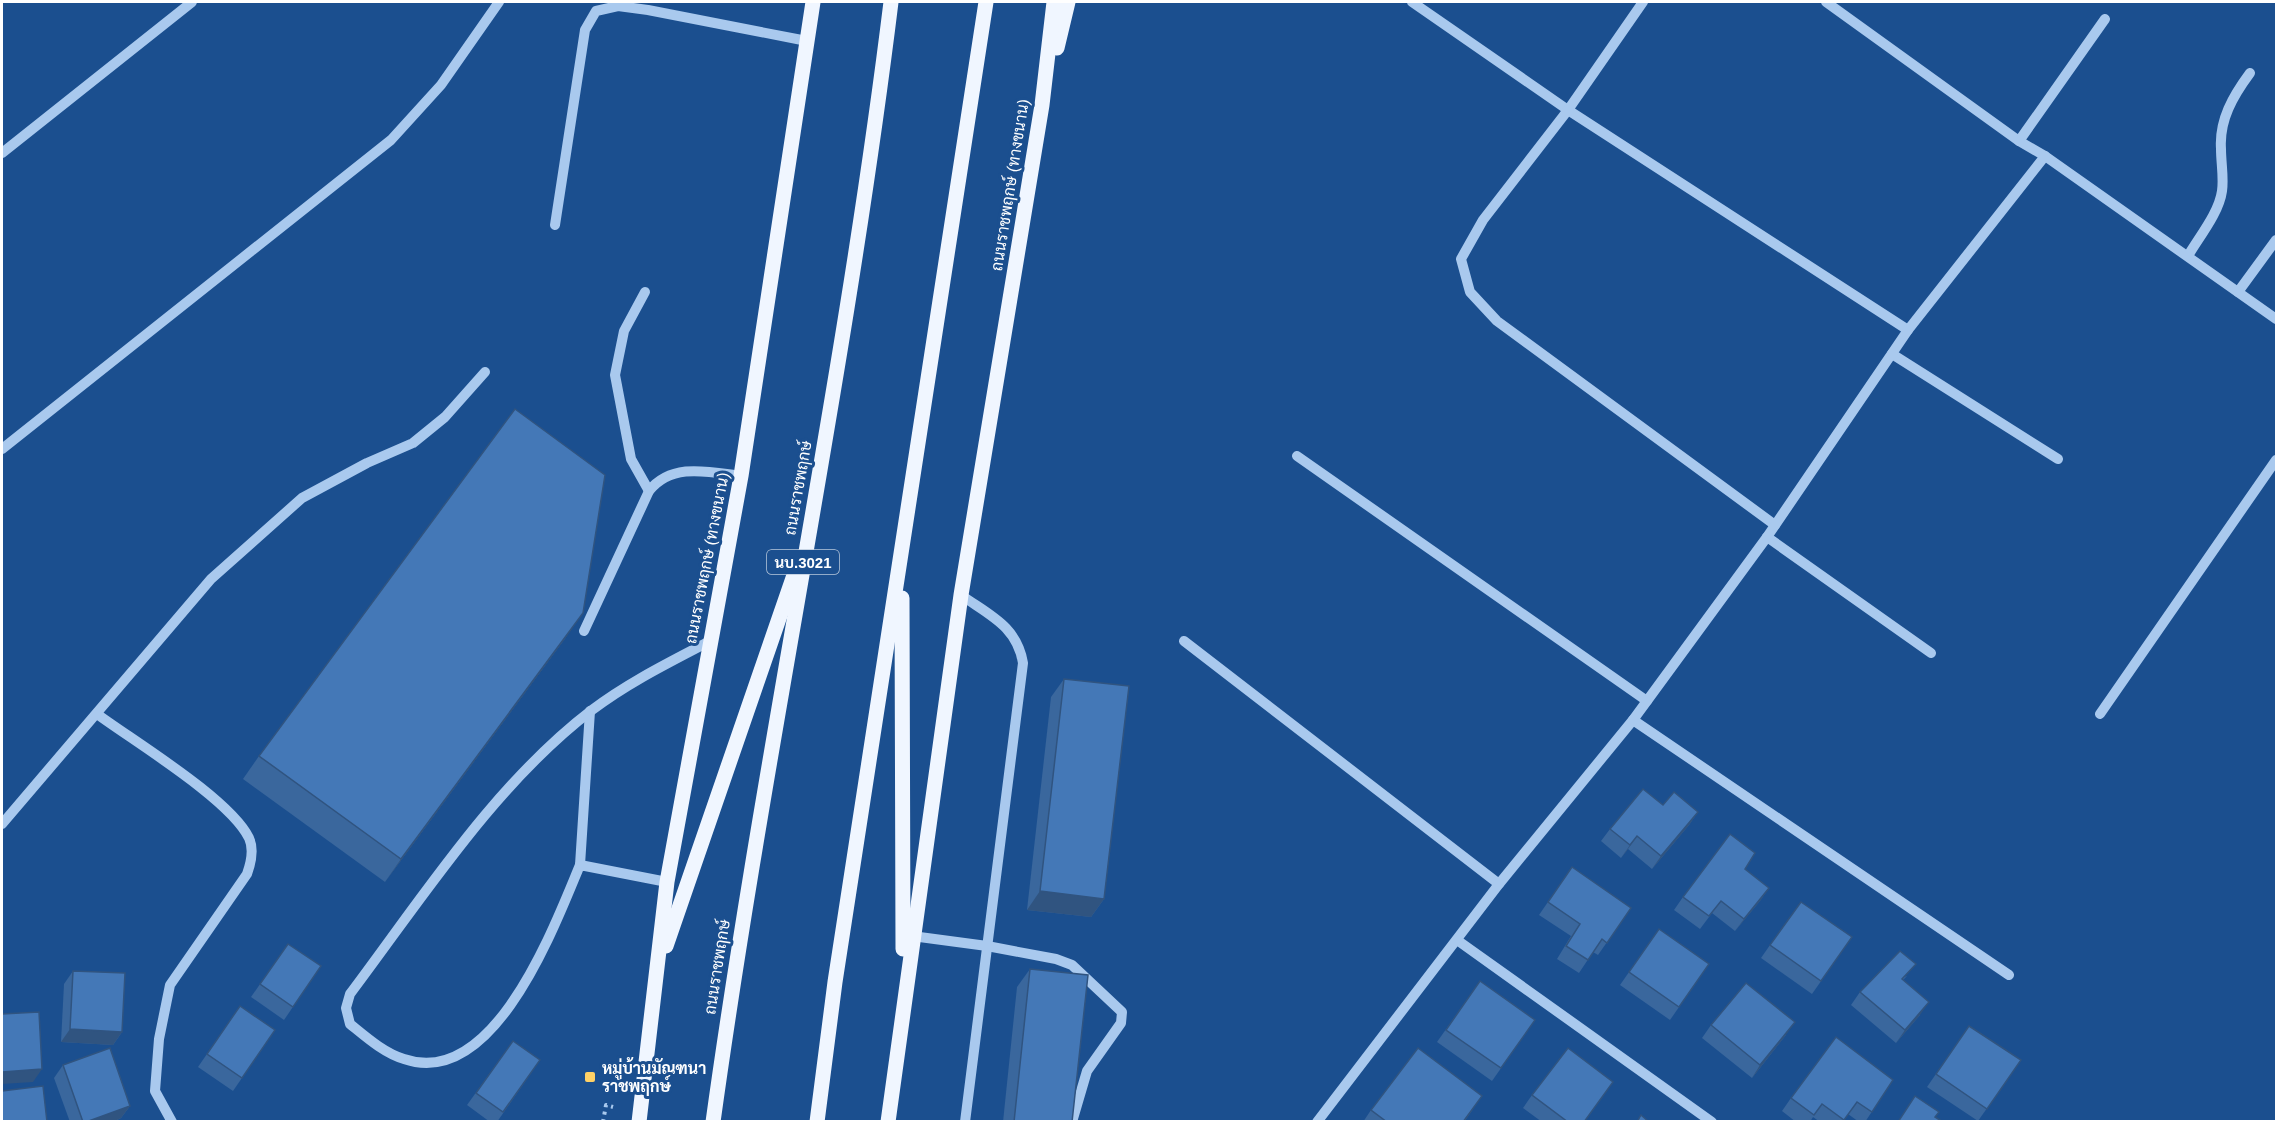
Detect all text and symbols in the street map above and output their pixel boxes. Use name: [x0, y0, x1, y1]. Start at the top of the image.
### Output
street label: ถนนราชพฤกษ์ (ทางขนาน): [984, 97, 1033, 272]
street label: ถนนราชพฤกษ์: [777, 439, 816, 537]
street label: ถนนราชพฤกษ์ (ทางขนาน): [678, 470, 733, 645]
road number: นบ.3021: [767, 550, 839, 574]
street label: ถนนราชพฤกษ์: [697, 918, 734, 1016]
place label: หมู่บ้านมัณฑนา ราชพฤกษ์: [602, 1057, 706, 1096]
marker: หมู่บ้านมัณฑนา ราชพฤกษ์: [583, 1070, 597, 1084]

